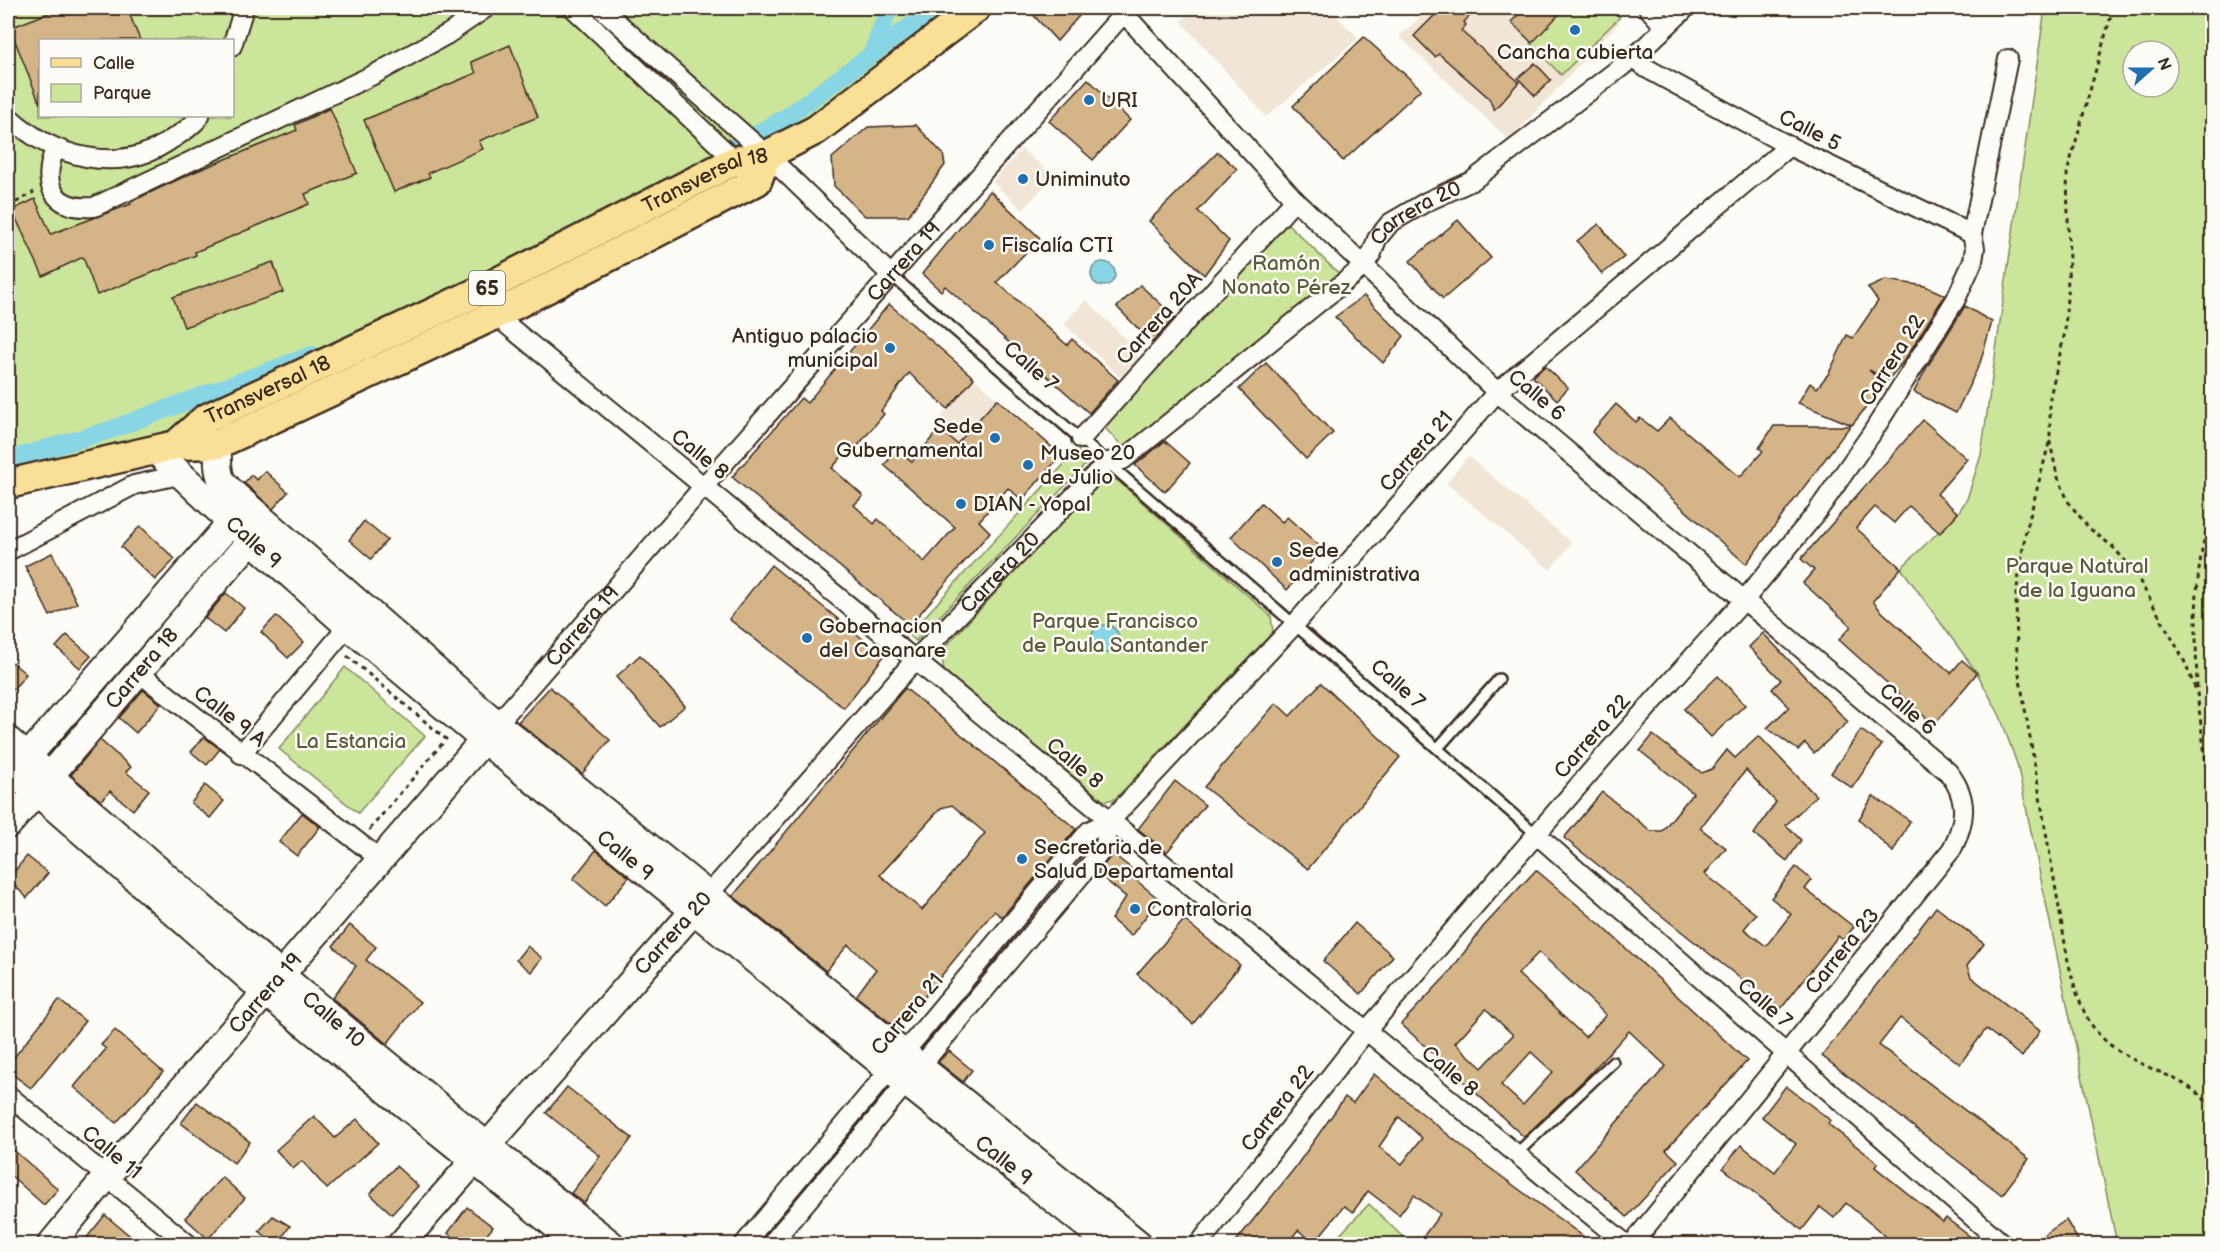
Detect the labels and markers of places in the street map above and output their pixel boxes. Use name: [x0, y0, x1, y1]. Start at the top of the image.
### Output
marker: Cancha cubierta: [1568, 23, 1582, 37]
place label: Cancha cubierta: [1497, 40, 1653, 65]
place label: URI: [1101, 88, 1138, 113]
marker: URI: [1082, 93, 1096, 107]
place label: Uniminuto: [1035, 167, 1131, 192]
marker: Uniminuto: [1016, 172, 1030, 186]
place label: Fiscalía CTI: [1001, 233, 1113, 258]
marker: Fiscalía CTI: [982, 238, 996, 252]
place label: Antiguo palacio municipal: [732, 324, 878, 373]
marker: Antiguo palacio municipal: [883, 341, 897, 355]
place label: Sede Gubernamental: [836, 414, 983, 463]
marker: Sede Gubernamental: [988, 431, 1002, 445]
place label: Museo 20 de Julio: [1040, 441, 1135, 490]
marker: Museo 20 de Julio: [1021, 458, 1035, 472]
place label: DIAN - Yopal: [973, 492, 1091, 517]
marker: DIAN - Yopal: [954, 497, 968, 511]
place label: Sede administrativa: [1289, 538, 1420, 587]
marker: Sede administrativa: [1270, 555, 1284, 569]
place label: Gobernacion del Casanare: [819, 614, 946, 663]
marker: Gobernacion del Casanare: [800, 631, 814, 645]
place label: Secretaria de Salud Departamental: [1034, 835, 1234, 884]
marker: Secretaria de Salud Departamental: [1015, 852, 1029, 866]
place label: Contraloria: [1147, 897, 1252, 922]
marker: Contraloria: [1128, 902, 1142, 916]

